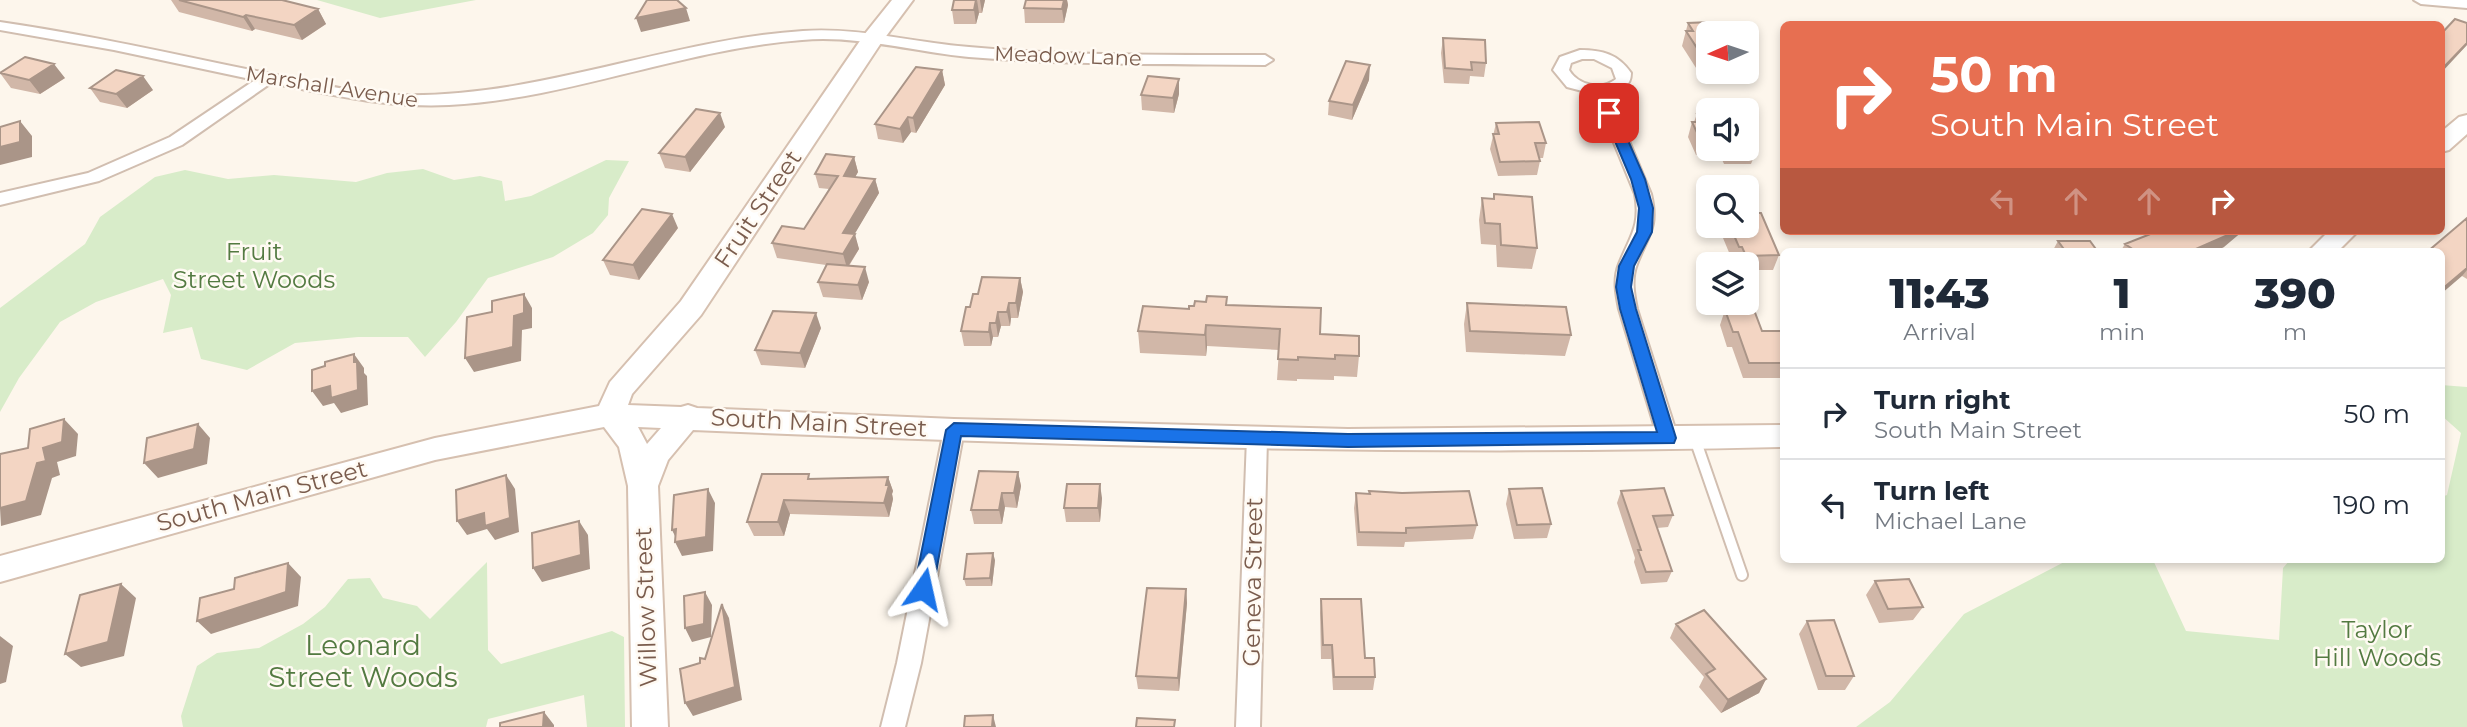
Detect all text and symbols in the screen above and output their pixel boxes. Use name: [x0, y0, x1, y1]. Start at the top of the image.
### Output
north arrow: [1696, 21, 1759, 84]
map controls: [1696, 21, 1759, 315]
street label: Meadow Lane: [994, 40, 1142, 71]
text: 50 m: [1930, 45, 2058, 104]
icon: right: [1815, 49, 1906, 140]
street label: Marshall Avenue: [244, 61, 420, 112]
pin: [1579, 83, 1639, 143]
icon: arrive: [1590, 94, 1628, 132]
button: sound: [1696, 98, 1759, 161]
text: South Main Street: [1930, 105, 2219, 144]
street label: Fruit Street: [708, 144, 808, 273]
button: search: [1696, 175, 1759, 238]
icon: left: [1984, 182, 2022, 220]
icon: ahead: [2057, 182, 2095, 220]
icon: ahead: [2130, 182, 2168, 220]
icon: right: [2203, 182, 2241, 220]
park label: Fruit Street Woods: [173, 237, 335, 294]
button: layers: [1696, 252, 1759, 315]
text: 11:43: [1889, 267, 1990, 319]
text: 1: [2114, 267, 2131, 319]
text: 390: [2254, 267, 2336, 319]
text: Arrival: [1903, 318, 1976, 346]
text: min: [2099, 318, 2145, 346]
text: m: [2283, 318, 2307, 346]
text: Turn right: [1874, 384, 2010, 416]
icon: right: [1815, 395, 1853, 433]
text: 50 m: [2344, 398, 2410, 430]
street label: South Main Street: [710, 402, 928, 443]
text: South Main Street: [1874, 416, 2082, 444]
street label: South Main Street: [153, 453, 371, 538]
text: Turn left: [1874, 475, 1990, 507]
icon: left: [1815, 486, 1853, 524]
text: 190 m: [2333, 489, 2410, 521]
street label: Geneva Street: [1237, 497, 1268, 667]
text: Michael Lane: [1874, 507, 2027, 535]
street label: Willow Street: [628, 526, 663, 688]
position arrow: [886, 552, 960, 626]
park label: Taylor Hill Woods: [2313, 615, 2441, 672]
park label: Leonard Street Woods: [268, 628, 458, 694]

